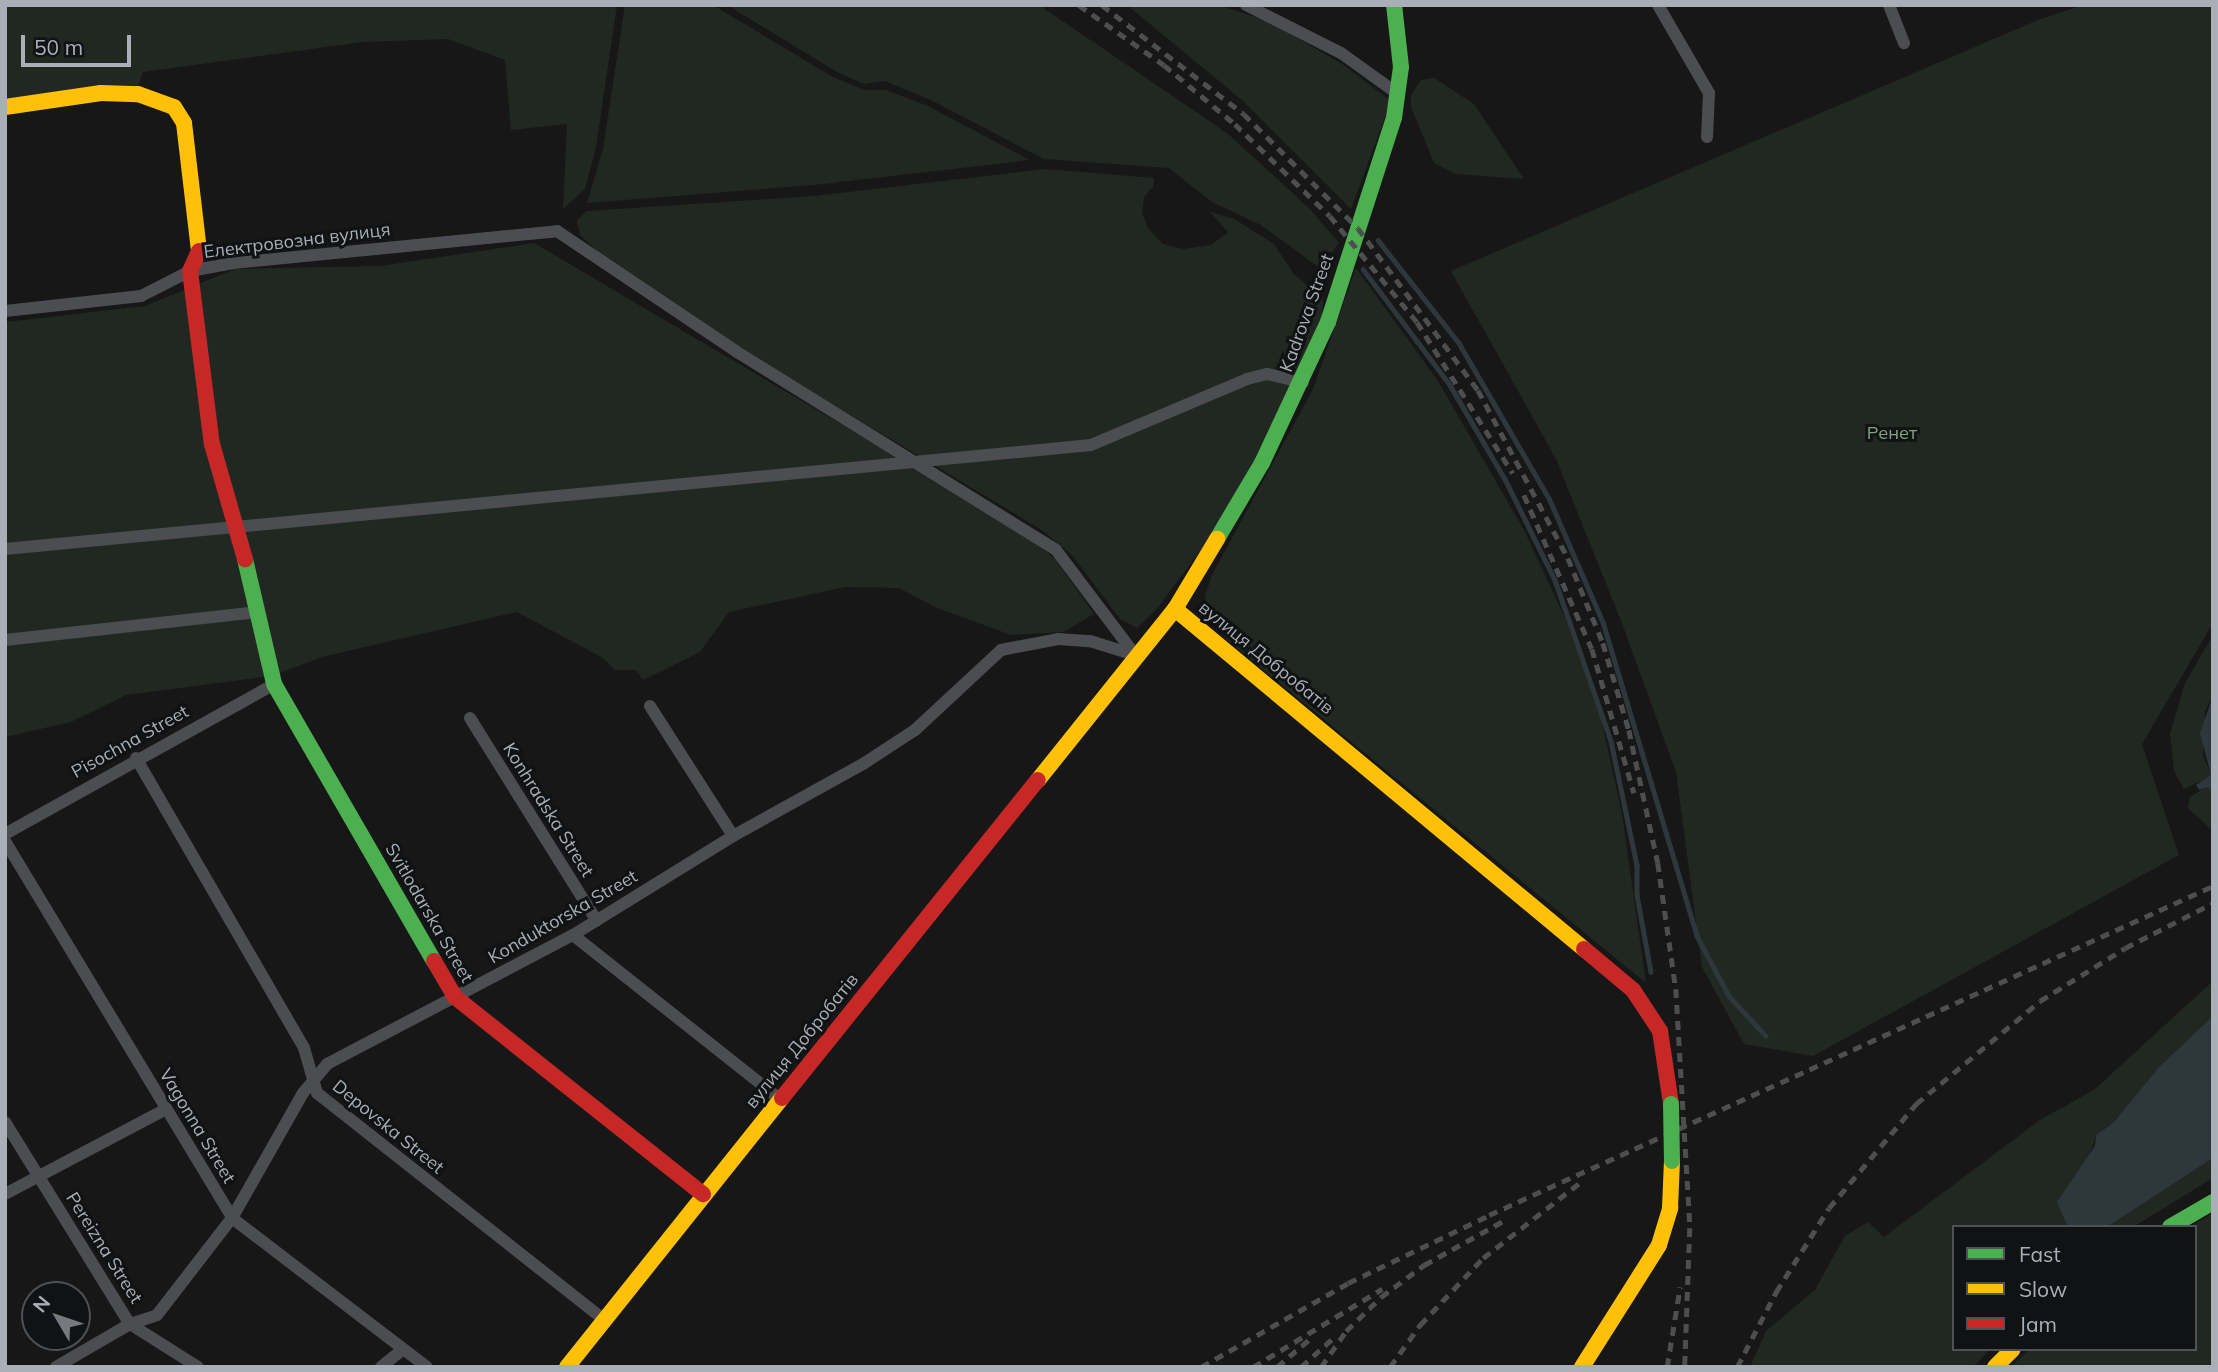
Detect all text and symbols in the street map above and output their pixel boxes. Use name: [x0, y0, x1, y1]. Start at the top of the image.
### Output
scale bar: [24, 21, 135, 65]
text: 50 m: [34, 34, 83, 60]
street label: Електровозна вулиця: [202, 219, 392, 263]
street label: Kadrova Street: [1276, 251, 1338, 375]
park label: Ренет: [1867, 422, 1917, 444]
street label: вулиця Добробатів: [1194, 597, 1338, 719]
street label: Pisochna Street: [68, 701, 192, 783]
street label: Konhradska Street: [498, 739, 598, 881]
street label: Svitlodarska Street: [380, 840, 478, 986]
street label: Konduktorska Street: [485, 866, 641, 968]
street label: вулиця Добробатів: [741, 969, 863, 1113]
street label: Vagonna Street: [154, 1065, 240, 1187]
street label: Depovska Street: [328, 1076, 448, 1178]
street label: Pereizna Street: [61, 1189, 147, 1307]
legend: [1952, 1225, 2197, 1351]
text: Fast: [2019, 1241, 2061, 1267]
text: Slow: [2019, 1276, 2067, 1302]
north arrow: [21, 1281, 91, 1351]
text: N: [27, 1291, 55, 1317]
text: Jam: [2019, 1311, 2057, 1337]

